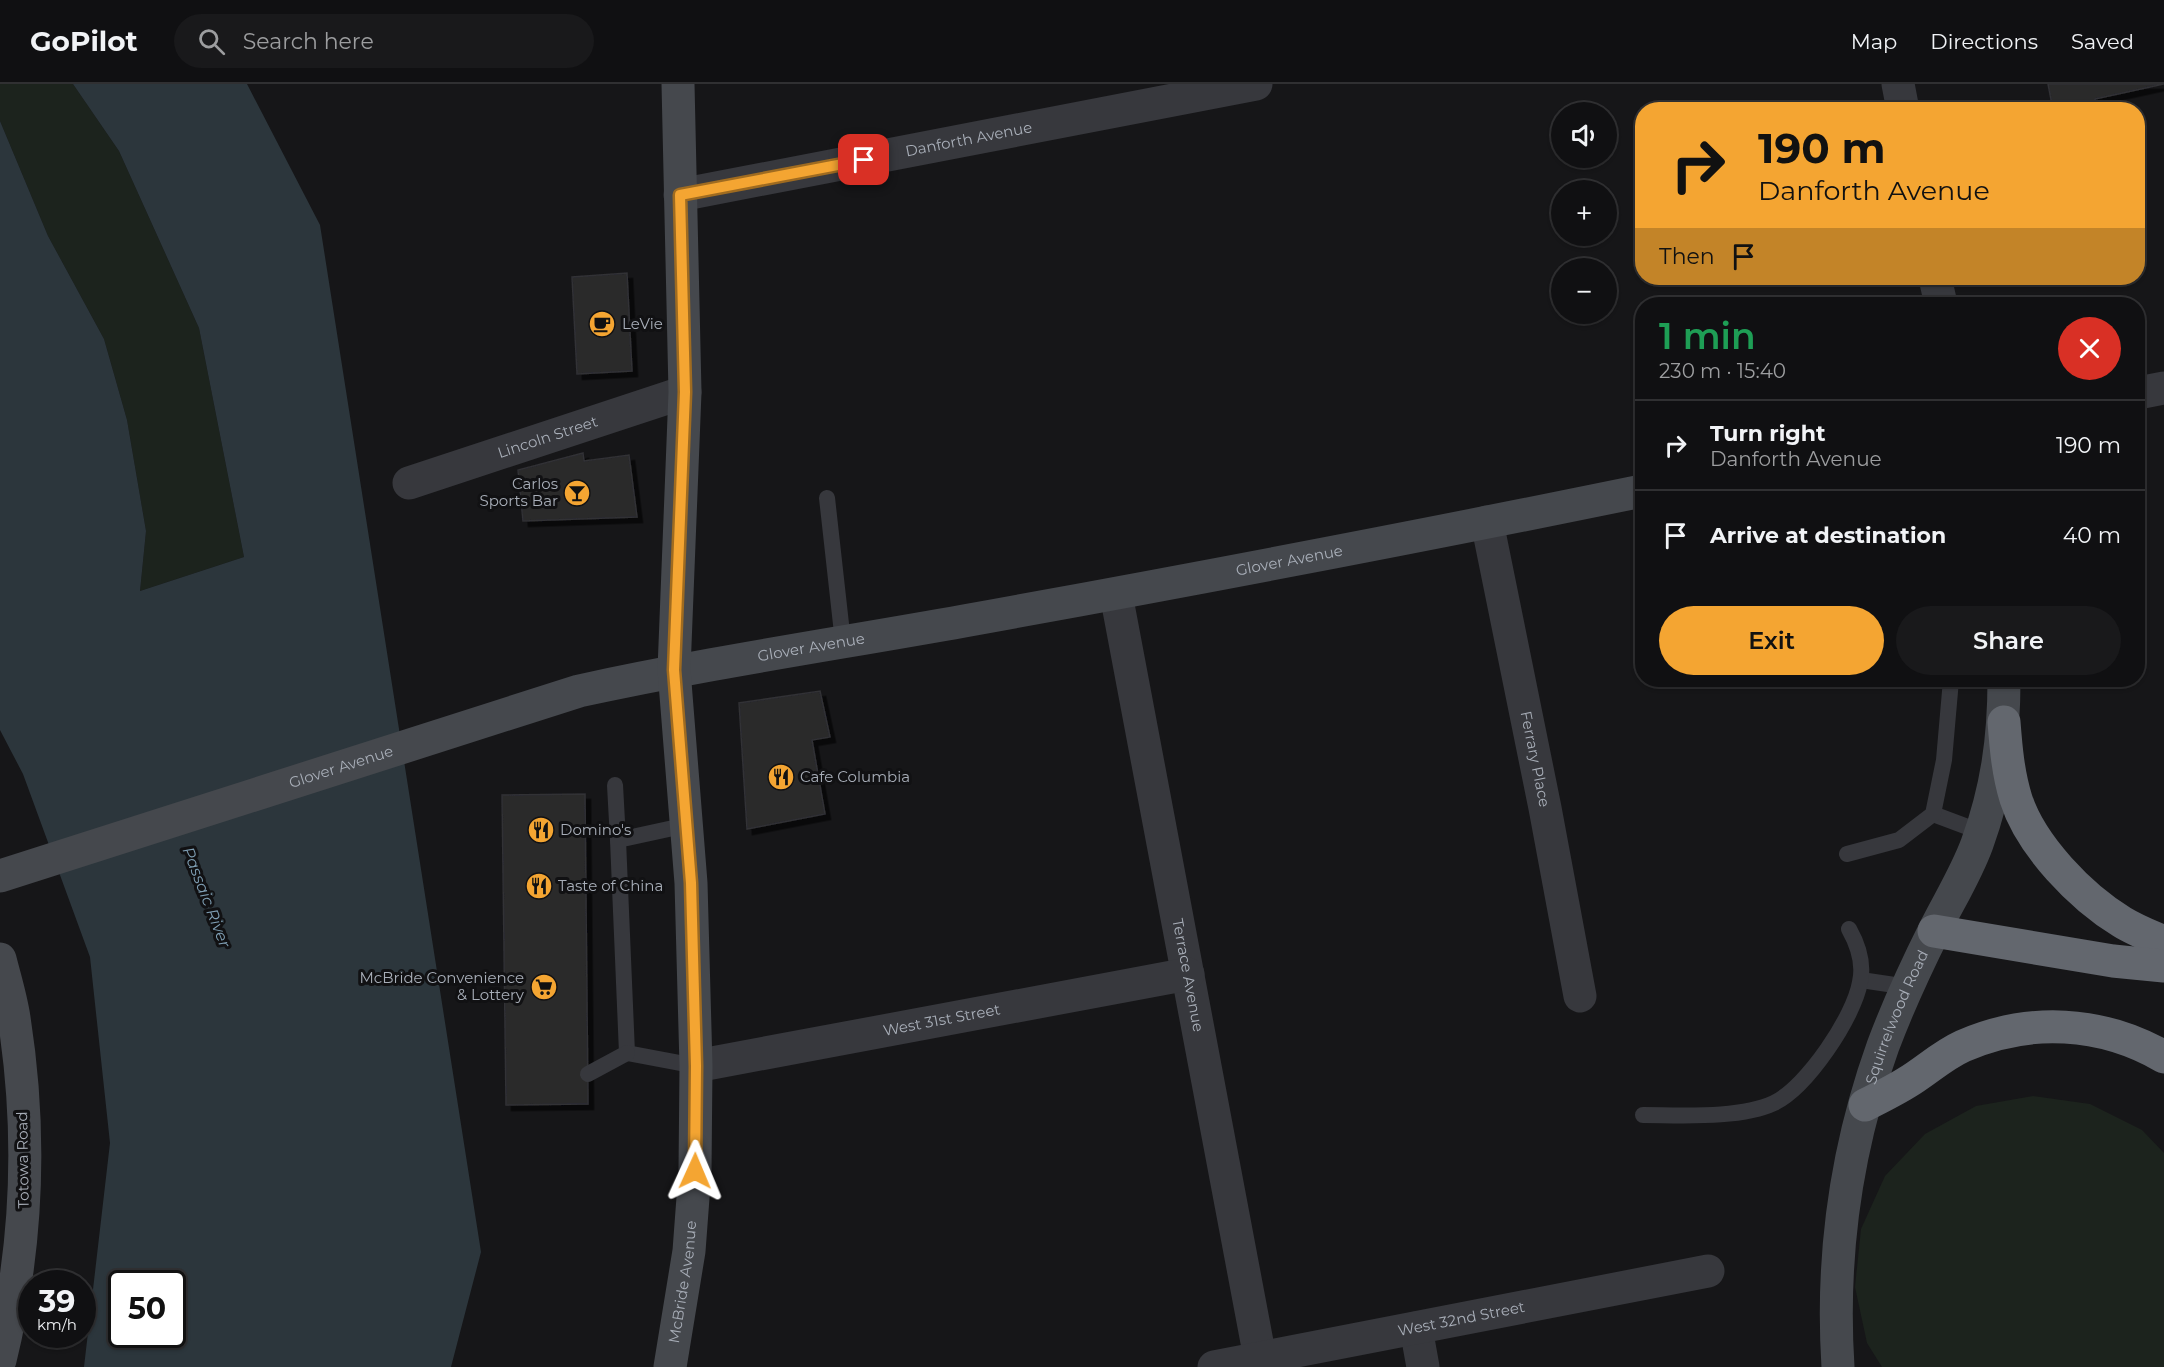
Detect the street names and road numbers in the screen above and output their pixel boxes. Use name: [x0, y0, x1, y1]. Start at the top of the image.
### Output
street label: Danforth Avenue: [904, 117, 1034, 160]
street label: Lincoln Street: [495, 411, 600, 462]
street label: Glover Avenue: [1234, 541, 1344, 580]
street label: Glover Avenue: [756, 628, 866, 665]
street label: Ferrary Place: [1517, 709, 1555, 809]
street label: Glover Avenue: [286, 741, 395, 792]
street label: Terrace Avenue: [1168, 917, 1208, 1033]
street label: Squirrelwood Road: [1861, 947, 1932, 1087]
street label: West 31st Street: [881, 999, 1002, 1040]
street label: Totowa Road: [12, 1111, 33, 1209]
street label: McBride Avenue: [664, 1220, 700, 1345]
street label: West 32nd Street: [1396, 1297, 1526, 1340]

